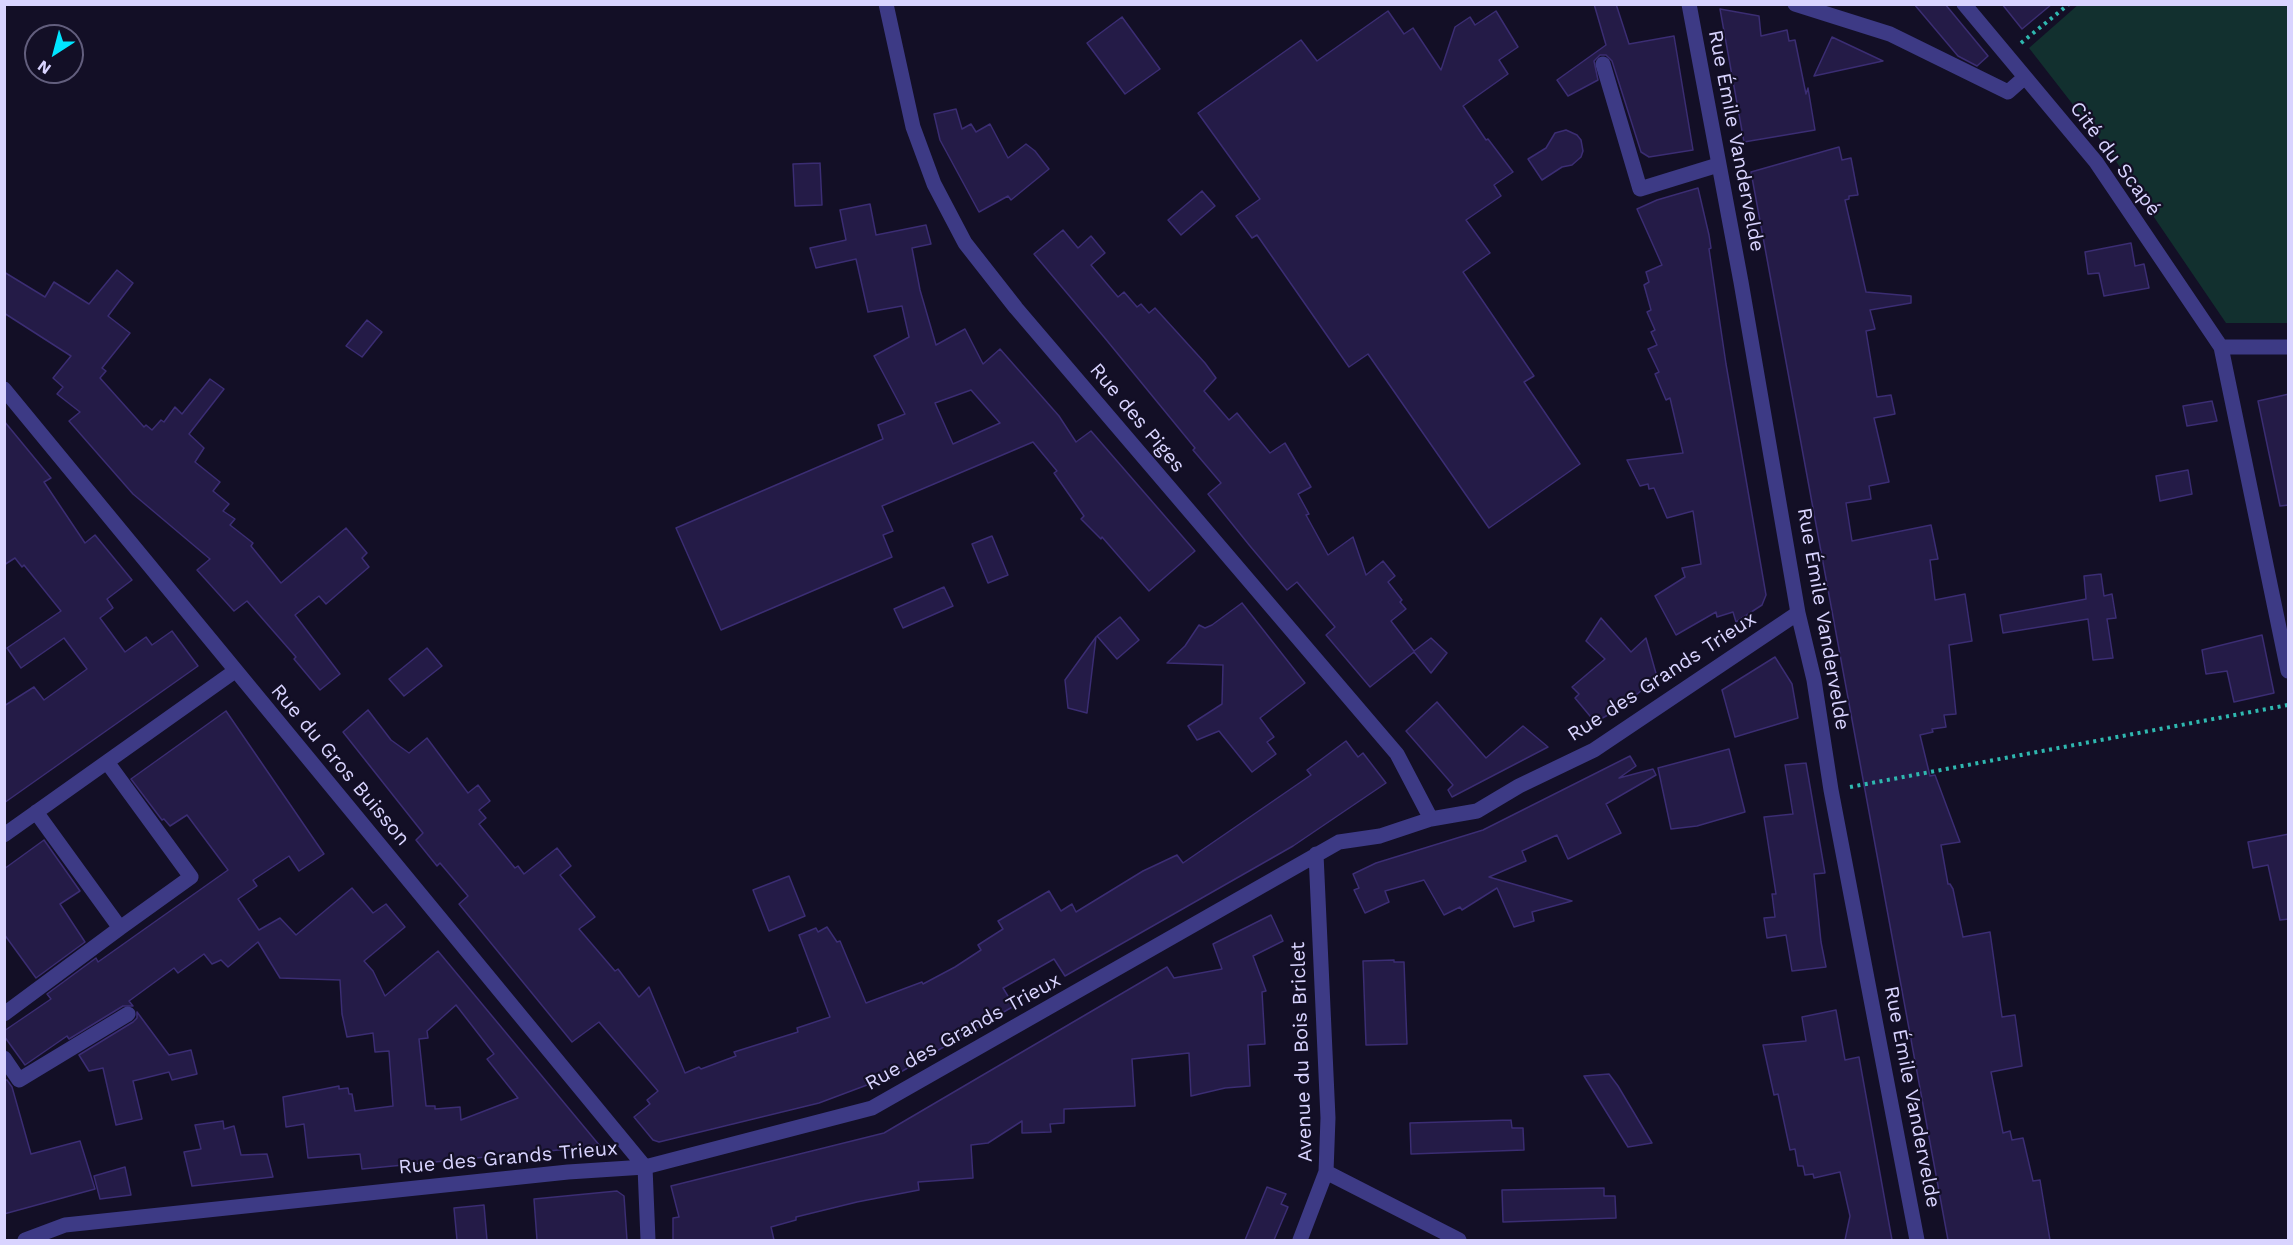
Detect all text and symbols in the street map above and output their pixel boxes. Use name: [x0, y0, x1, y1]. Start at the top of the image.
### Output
north arrow: [24, 24, 84, 84]
street label: Rue Émile Vandervelde: [1703, 28, 1769, 254]
text: N: [34, 56, 55, 79]
street label: Cité du Scapé: [2064, 97, 2166, 221]
street label: Rue des Piges: [1084, 358, 1190, 478]
street label: Rue Émile Vandervelde: [1792, 506, 1854, 732]
street label: Rue des Grands Trieux: [1563, 607, 1761, 747]
street label: Rue du Gros Buisson: [265, 679, 415, 851]
street label: Avenue du Bois Briclet: [1286, 941, 1318, 1163]
street label: Rue des Grands Trieux: [861, 968, 1065, 1096]
street label: Rue Émile Vandervelde: [1879, 984, 1945, 1210]
street label: Rue des Grands Trieux: [397, 1136, 619, 1180]

